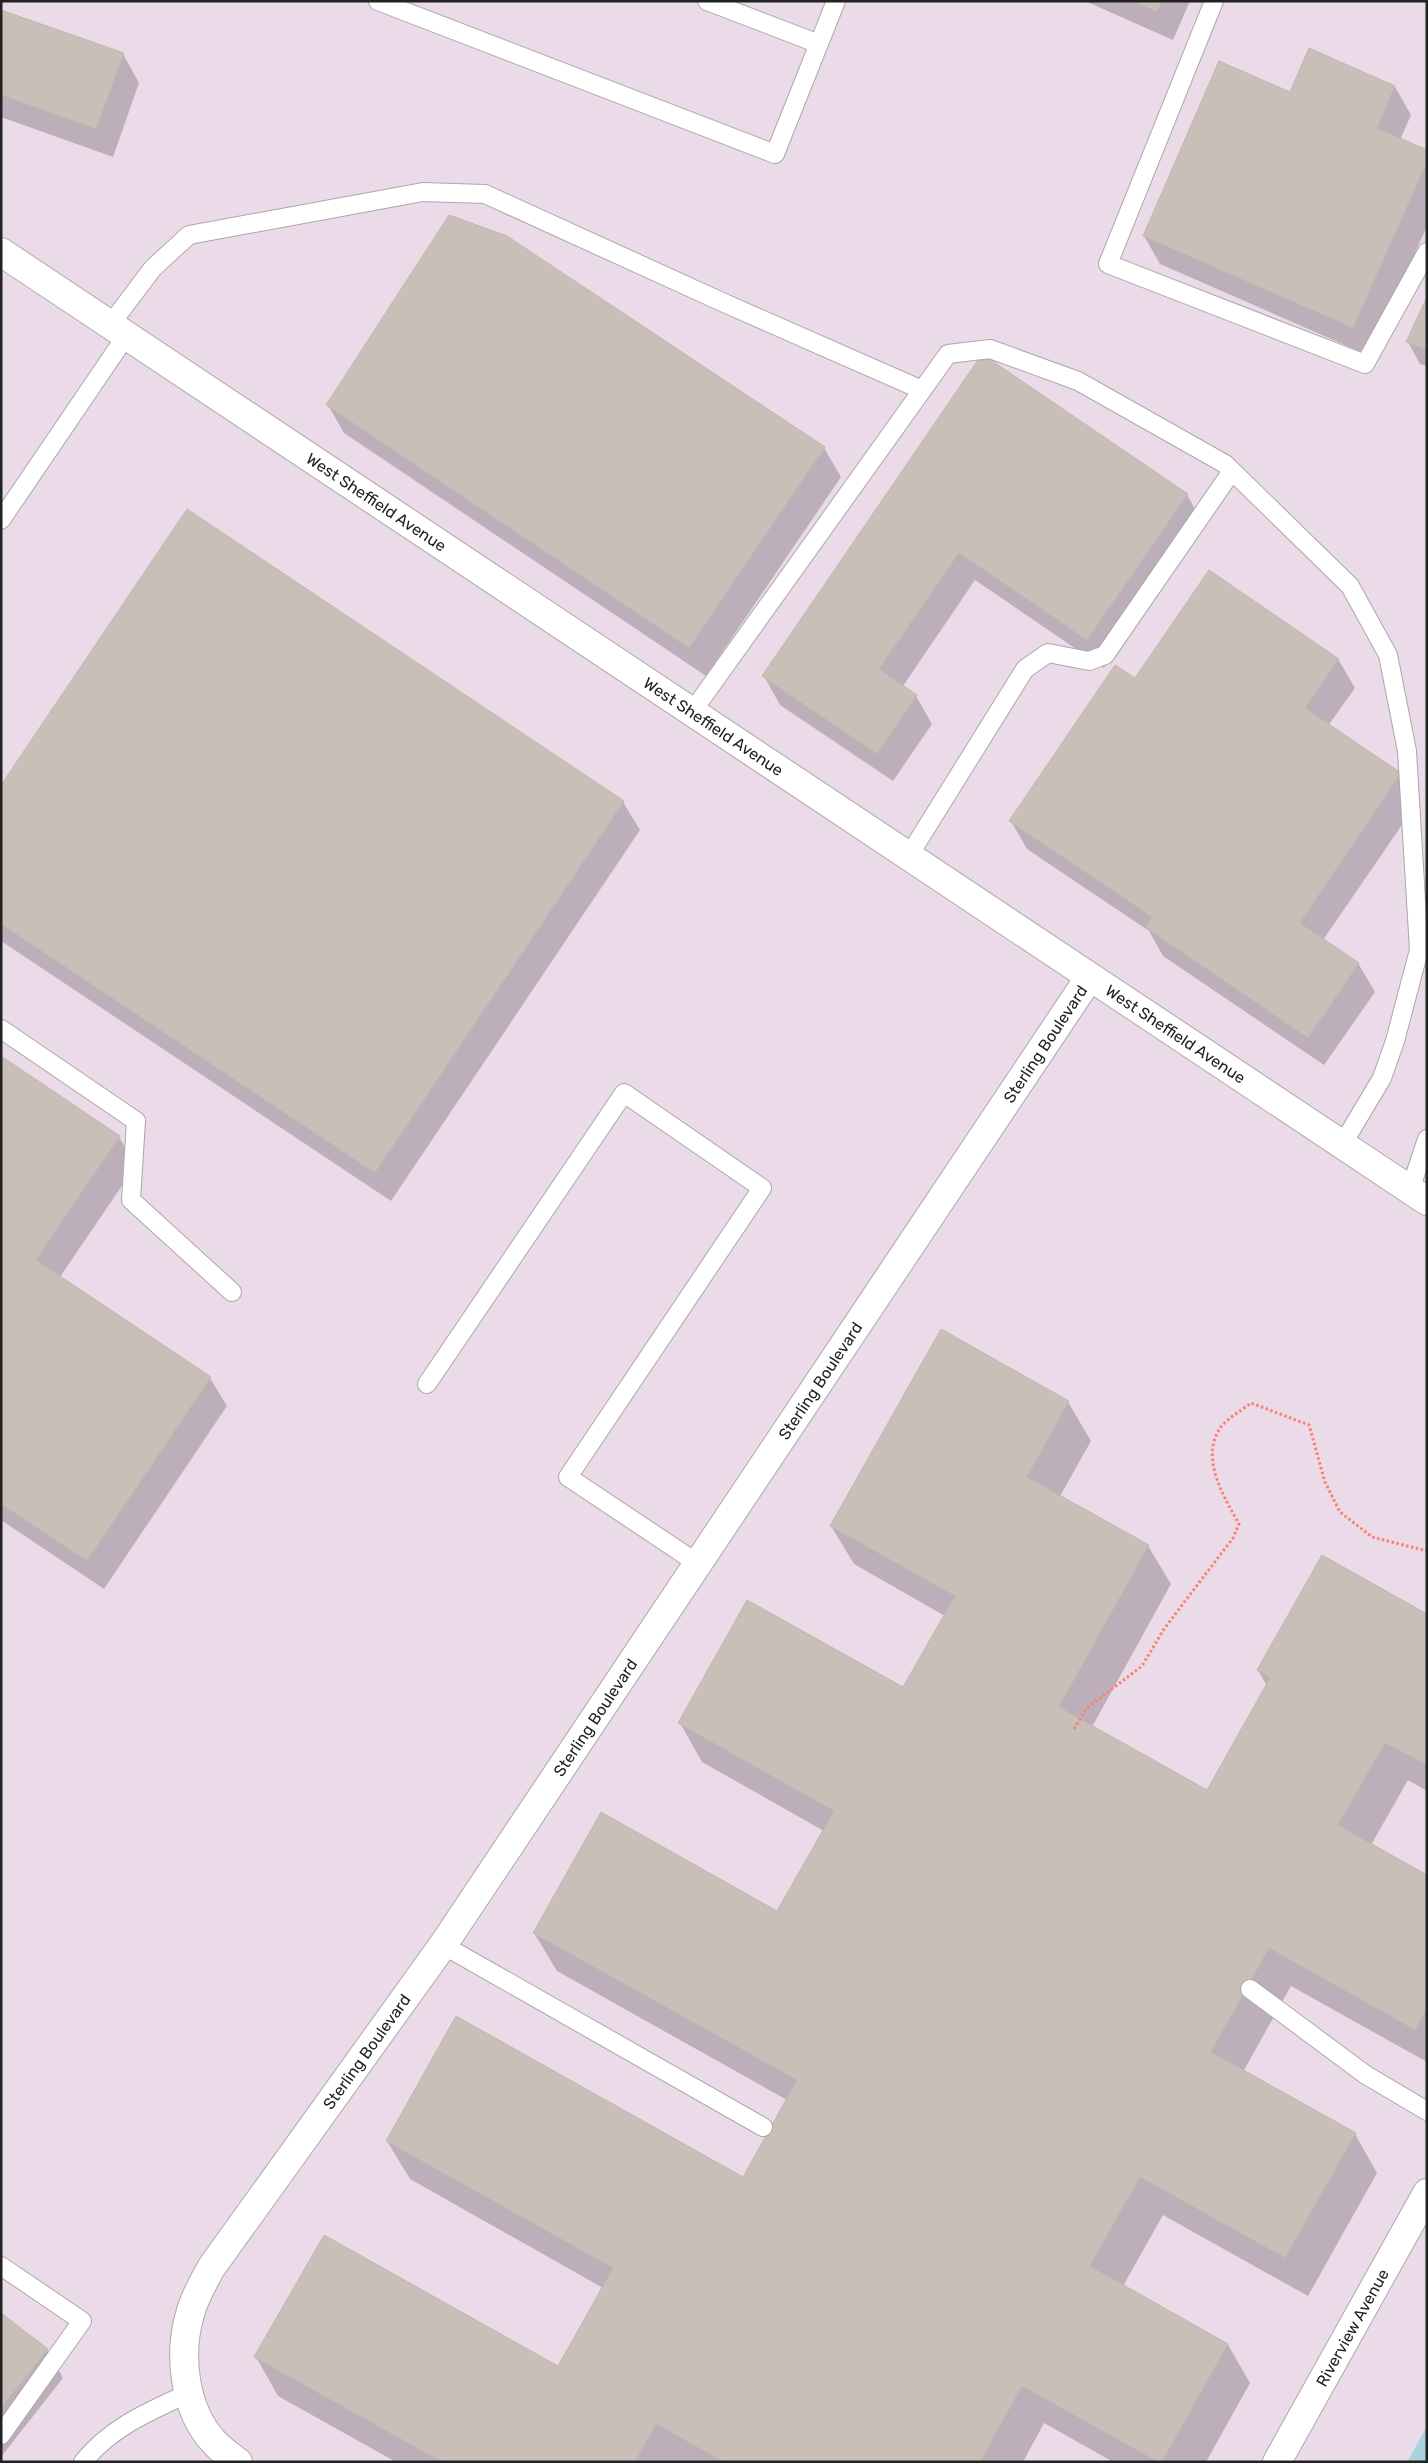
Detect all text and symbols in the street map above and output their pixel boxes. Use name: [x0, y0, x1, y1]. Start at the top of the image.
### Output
street label: West Sheffield Avenue: [303, 449, 450, 555]
street label: West Sheffield Avenue: [640, 673, 787, 780]
street label: West Sheffield Avenue: [1102, 980, 1249, 1087]
street label: Sterling Boulevard: [999, 982, 1091, 1106]
street label: Sterling Boulevard: [774, 1318, 866, 1443]
street label: Sterling Boulevard: [549, 1655, 641, 1780]
street label: Sterling Boulevard: [319, 1990, 414, 2113]
street label: Riverview Avenue: [1312, 2265, 1392, 2390]

